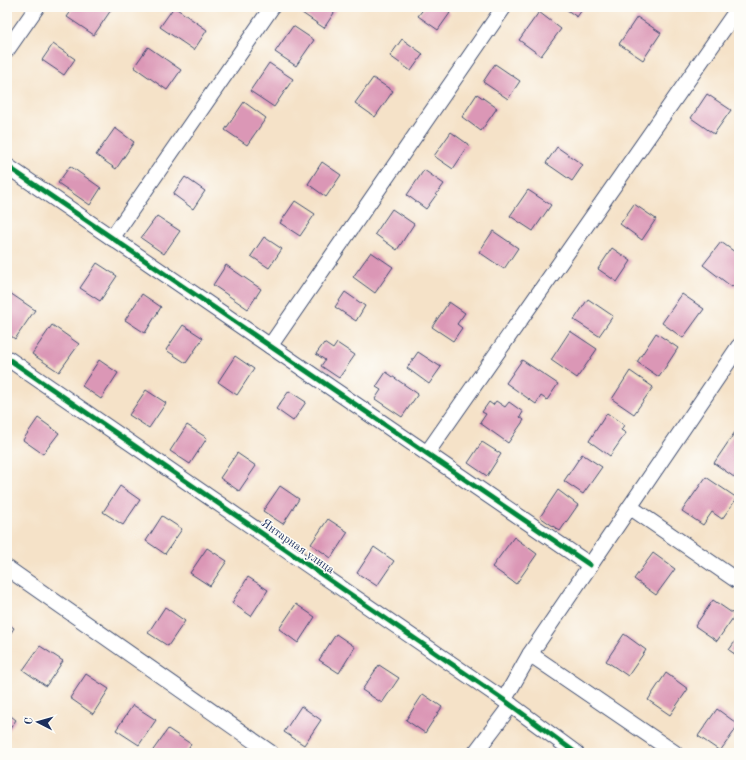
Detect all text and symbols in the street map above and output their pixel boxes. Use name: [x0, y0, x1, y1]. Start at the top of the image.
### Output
street label: Янтарная улица: [259, 517, 336, 576]
north arrow: [18, 702, 58, 742]
text: С: [24, 717, 35, 725]

